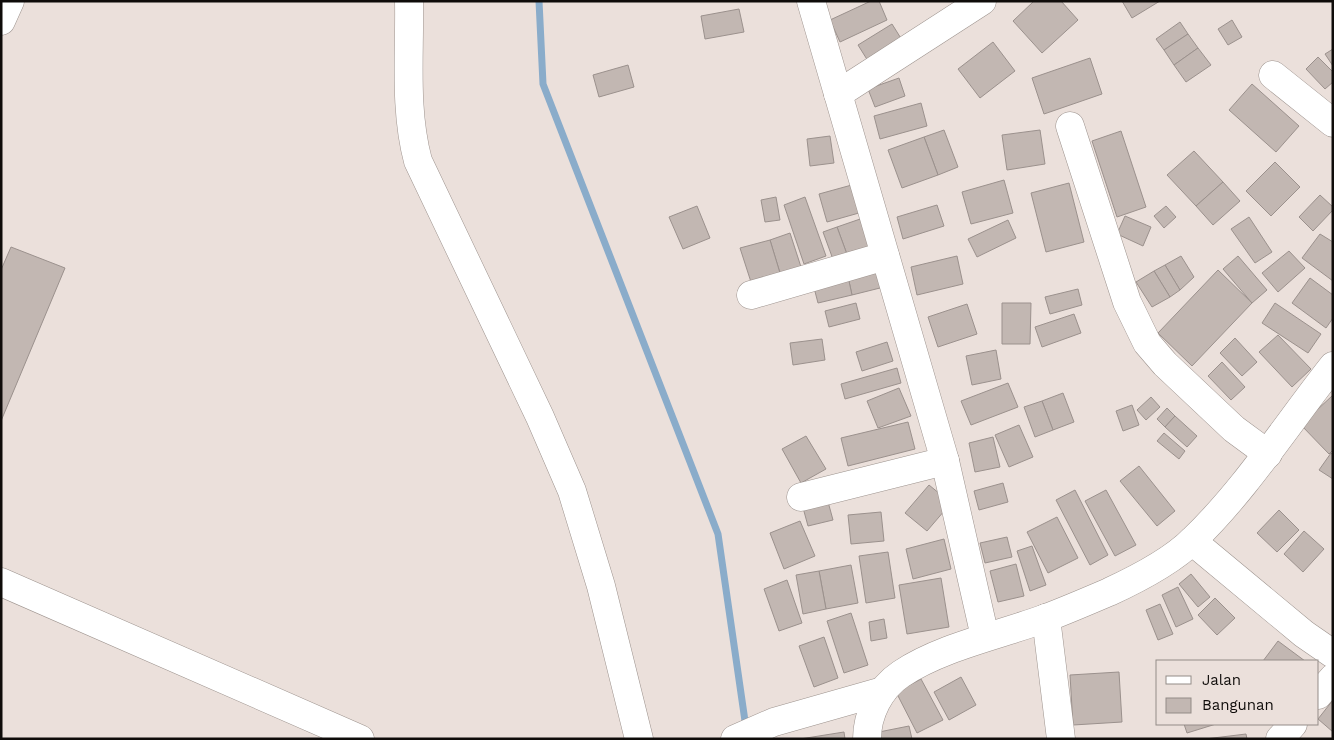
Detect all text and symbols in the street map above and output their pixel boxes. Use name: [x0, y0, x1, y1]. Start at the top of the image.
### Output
legend: [1156, 660, 1319, 725]
text: Jalan: [1202, 671, 1241, 689]
text: Bangunan: [1202, 696, 1274, 714]

